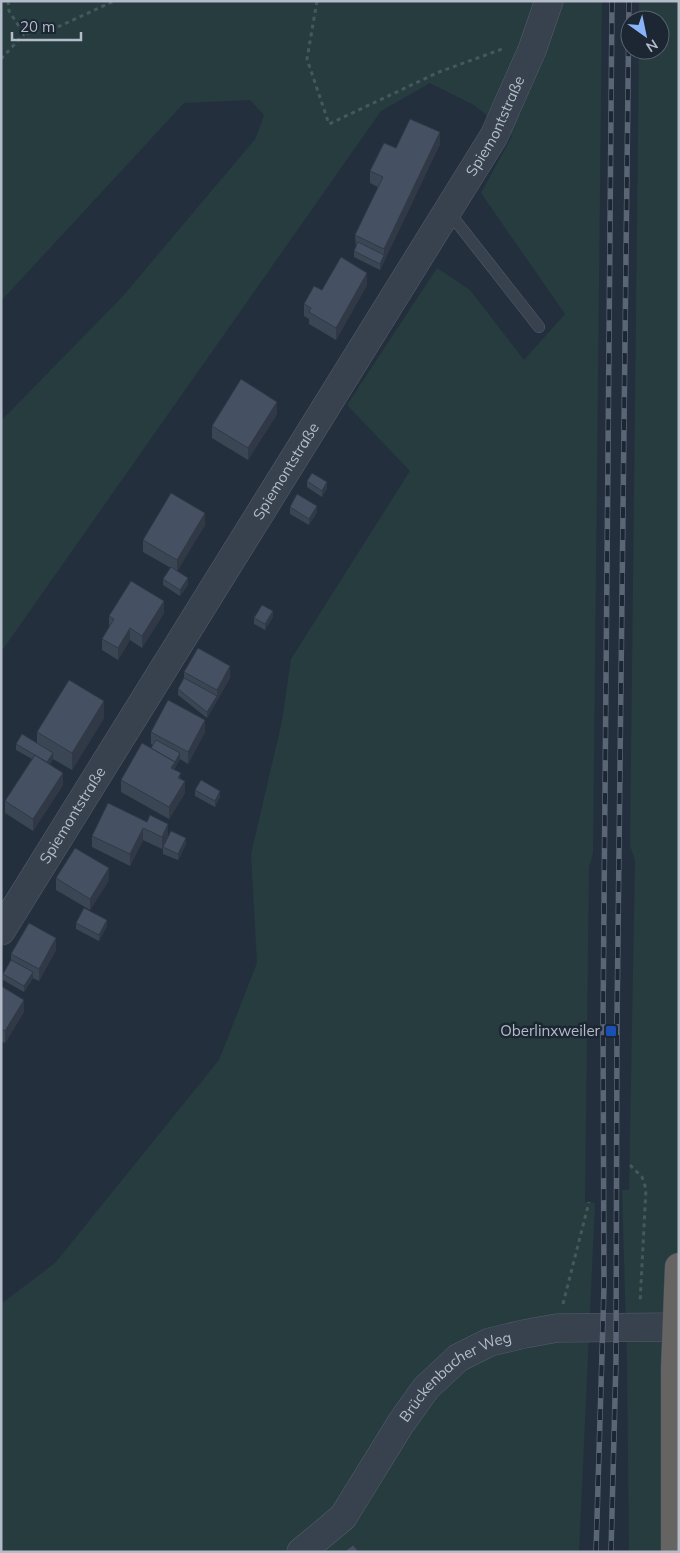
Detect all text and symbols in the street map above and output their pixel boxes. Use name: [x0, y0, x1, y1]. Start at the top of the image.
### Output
scale bar: [12, 10, 81, 42]
north arrow: [620, 10, 670, 60]
text: 20 m: [20, 17, 55, 36]
text: N: [643, 35, 661, 56]
street label: Spiemontstraße: [461, 73, 528, 180]
street label: Spiemontstraße: [248, 419, 323, 523]
street label: Spiemontstraße: [35, 763, 109, 867]
place label: Oberlinxweiler: [500, 1021, 601, 1040]
marker: Oberlinxweiler: [604, 1024, 618, 1038]
street label: Brückenbacher Weg: [395, 1327, 513, 1426]

